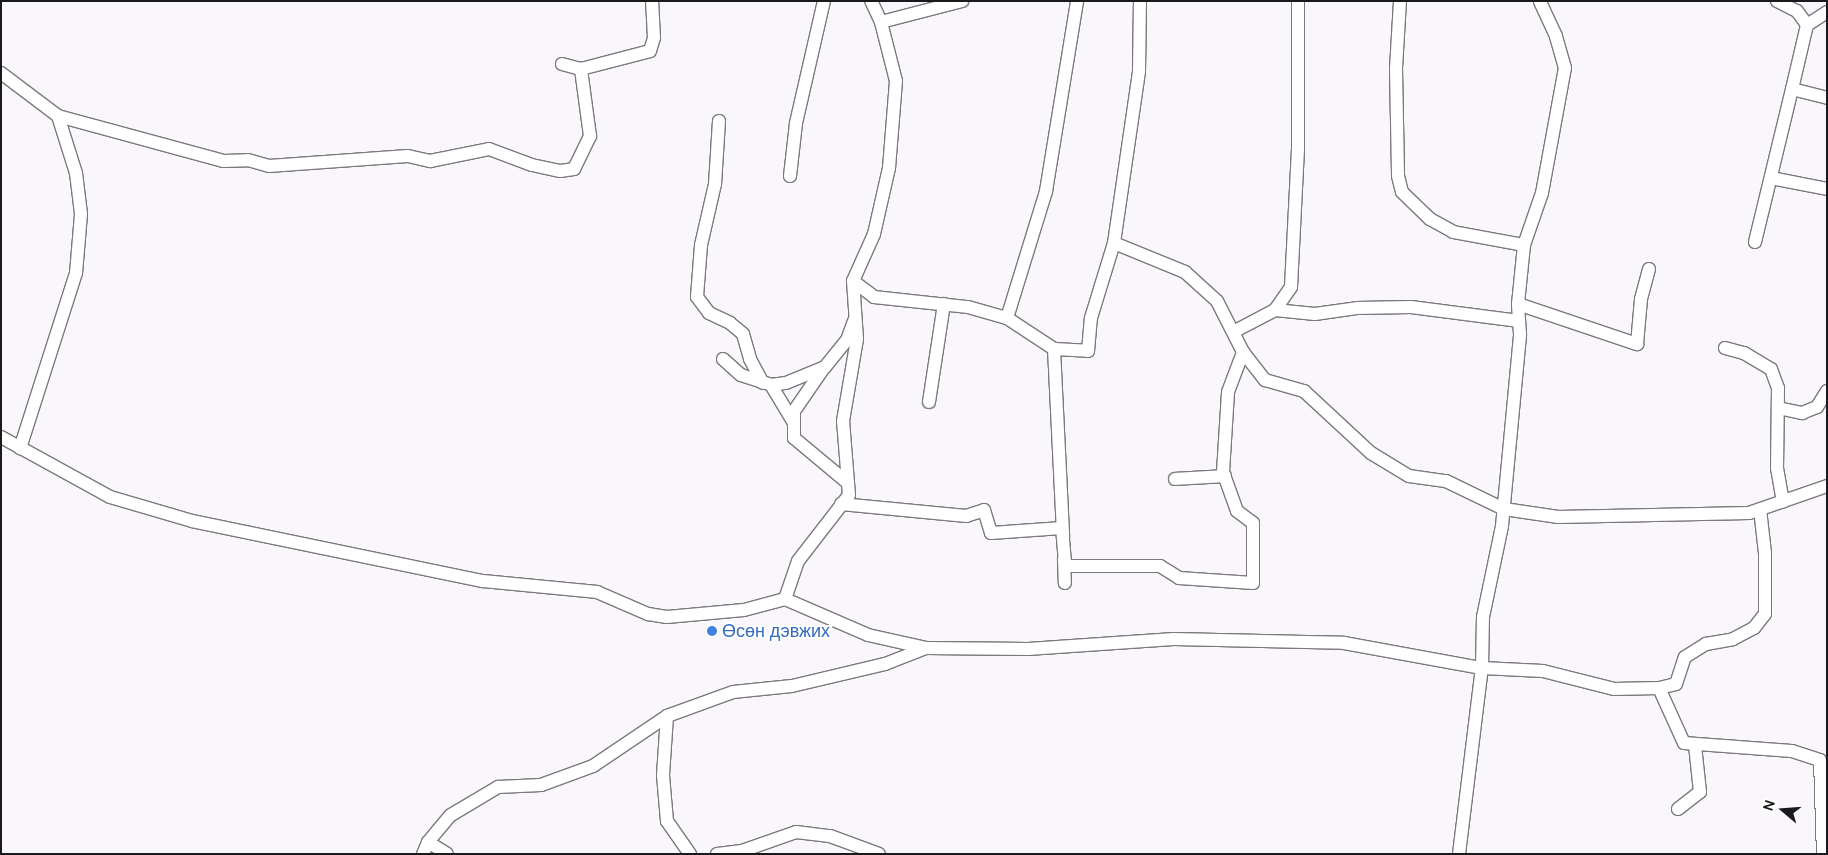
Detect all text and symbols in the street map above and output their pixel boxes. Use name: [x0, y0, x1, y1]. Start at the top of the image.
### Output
place label: Өсөн дэвжих: [722, 620, 830, 642]
marker: Өсөн дэвжих: [706, 625, 718, 637]
north arrow: [1758, 785, 1808, 835]
text: N: [1759, 798, 1779, 813]

